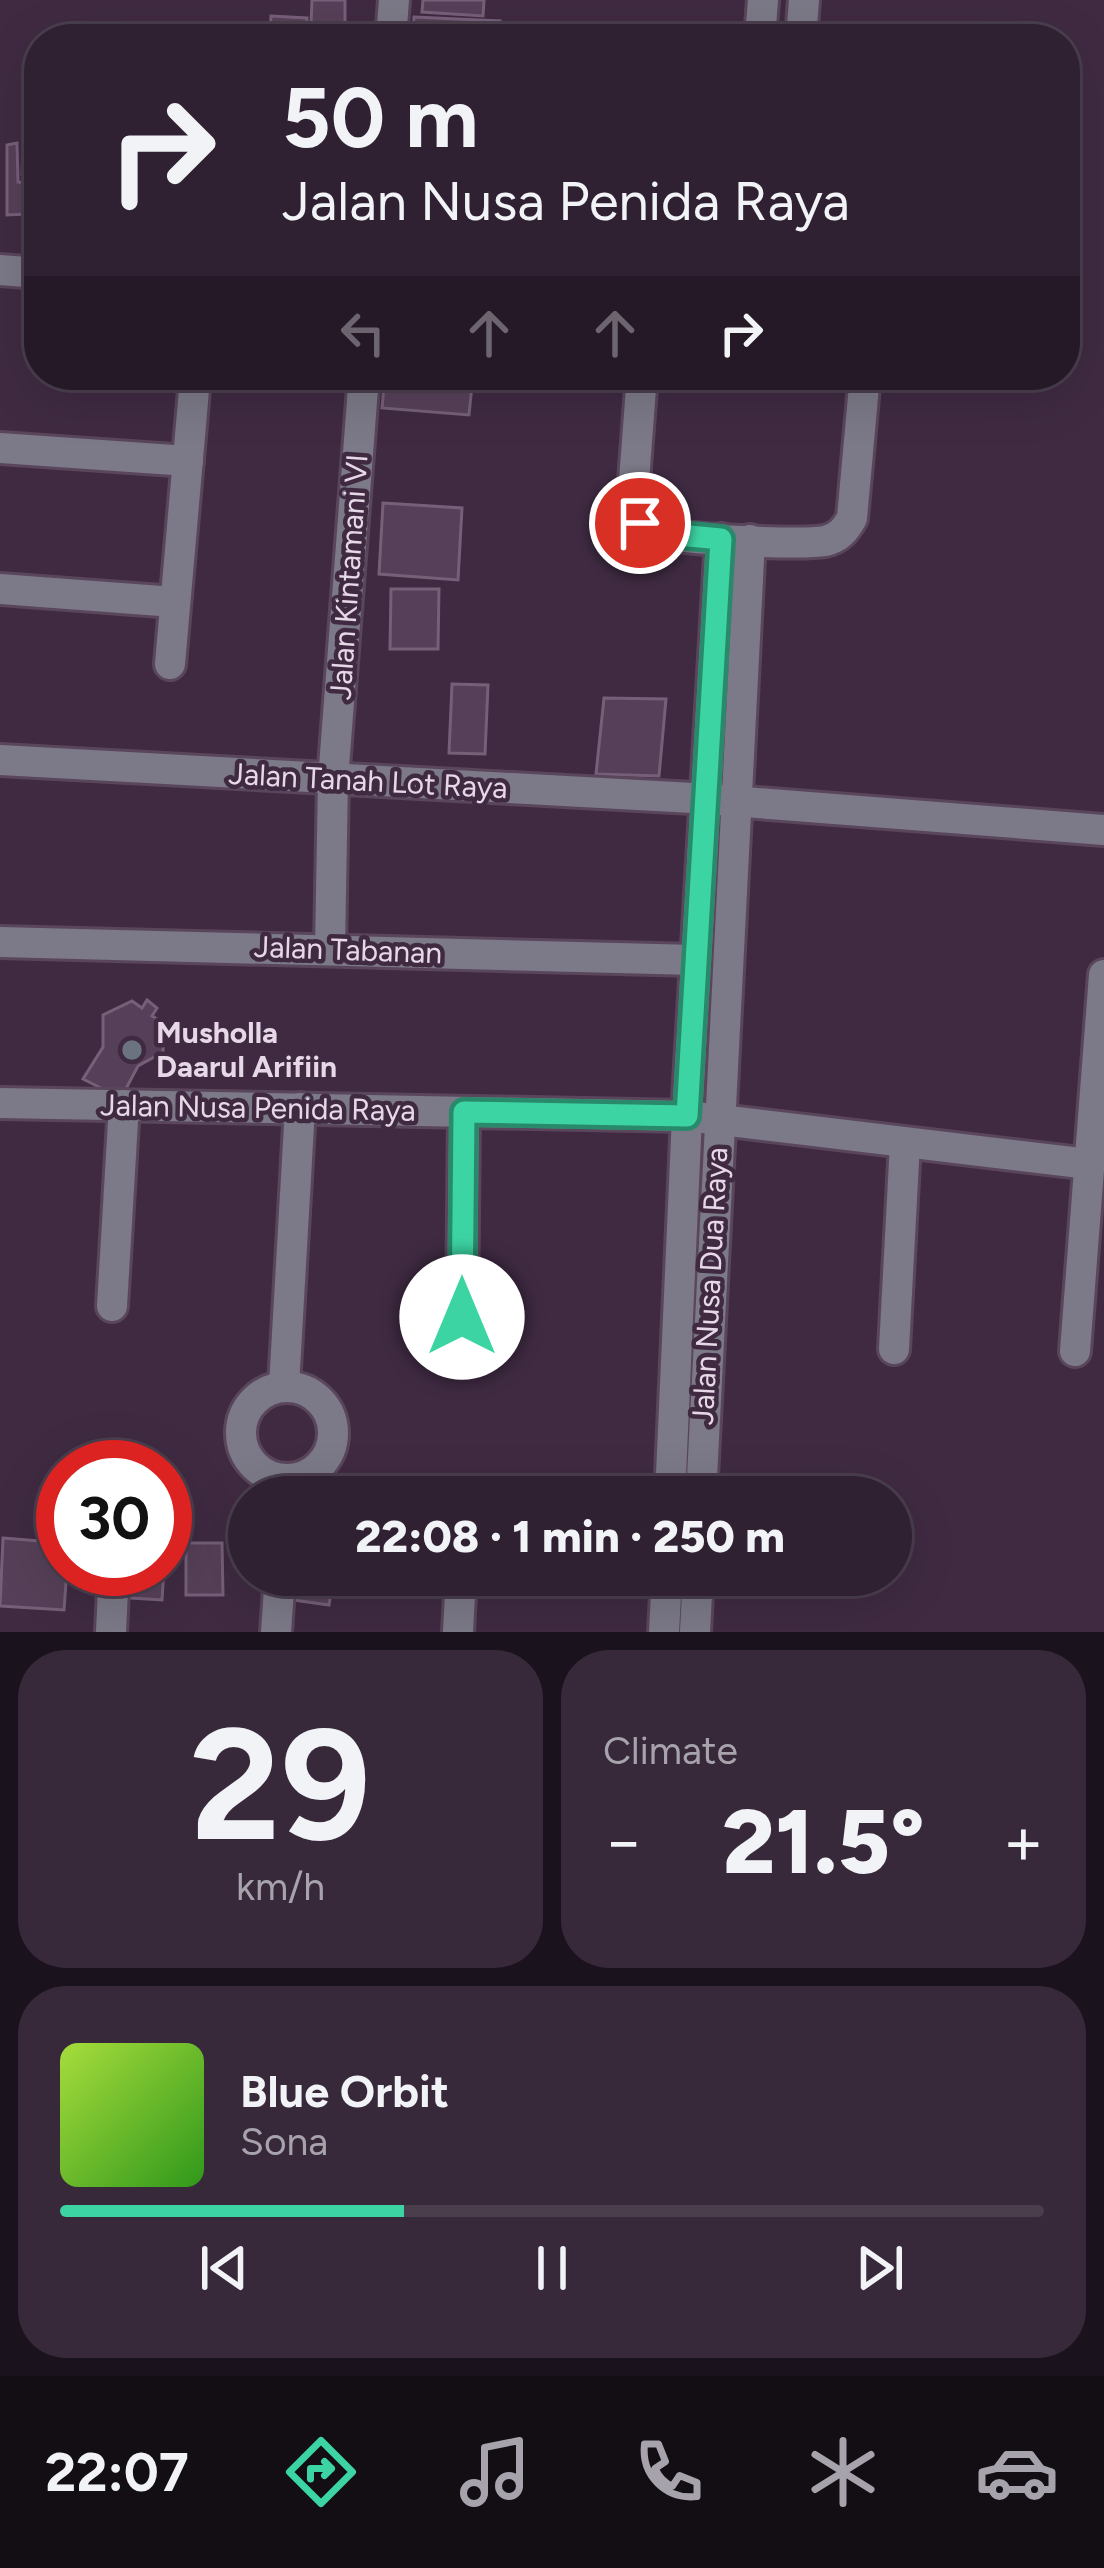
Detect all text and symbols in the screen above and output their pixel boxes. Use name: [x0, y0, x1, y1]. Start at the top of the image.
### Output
text: 50 m: [282, 67, 478, 168]
icon: right: [84, 72, 240, 228]
text: Jalan Nusa Penida Raya: [282, 169, 850, 234]
icon: left: [330, 300, 396, 366]
icon: ahead: [456, 300, 522, 366]
icon: ahead: [582, 300, 648, 366]
icon: right: [708, 300, 774, 366]
street label: Jalan Kintamani VI: [321, 453, 376, 701]
pin: [589, 472, 691, 574]
icon: arrive: [607, 490, 673, 556]
street label: Jalan Tanah Lot Raya: [228, 755, 508, 806]
street label: Jalan Tabanan: [253, 928, 443, 971]
place label: Musholla Daarul Arifiin: [156, 1014, 337, 1085]
marker: Musholla Daarul Arifiin: [119, 1037, 145, 1063]
street label: Jalan Nusa Penida Raya: [100, 1086, 416, 1129]
street label: Jalan Nusa Dua Raya: [684, 1146, 735, 1426]
position arrow: [399, 1254, 525, 1380]
speed limit sign: 30: [36, 1440, 192, 1596]
text: 22:08 · 1 min · 250 m: [355, 1509, 785, 1563]
text: 29: [190, 1691, 371, 1878]
text: Climate: [603, 1727, 738, 1774]
text: 21.5°: [722, 1787, 925, 1896]
text: −: [603, 1801, 644, 1881]
text: +: [1003, 1801, 1044, 1881]
text: km/h: [236, 1863, 325, 1910]
text: Blue Orbit: [240, 2064, 449, 2118]
text: Sona: [240, 2118, 328, 2165]
icon: previous: [191, 2235, 257, 2301]
icon: pause: [519, 2235, 585, 2301]
icon: next: [847, 2235, 913, 2301]
icon: directions: [279, 2430, 363, 2514]
icon: music: [453, 2430, 537, 2514]
icon: phone: [627, 2430, 711, 2514]
icon: climate: [801, 2430, 885, 2514]
icon: car: [975, 2430, 1059, 2514]
text: 22:07: [45, 2440, 189, 2505]

